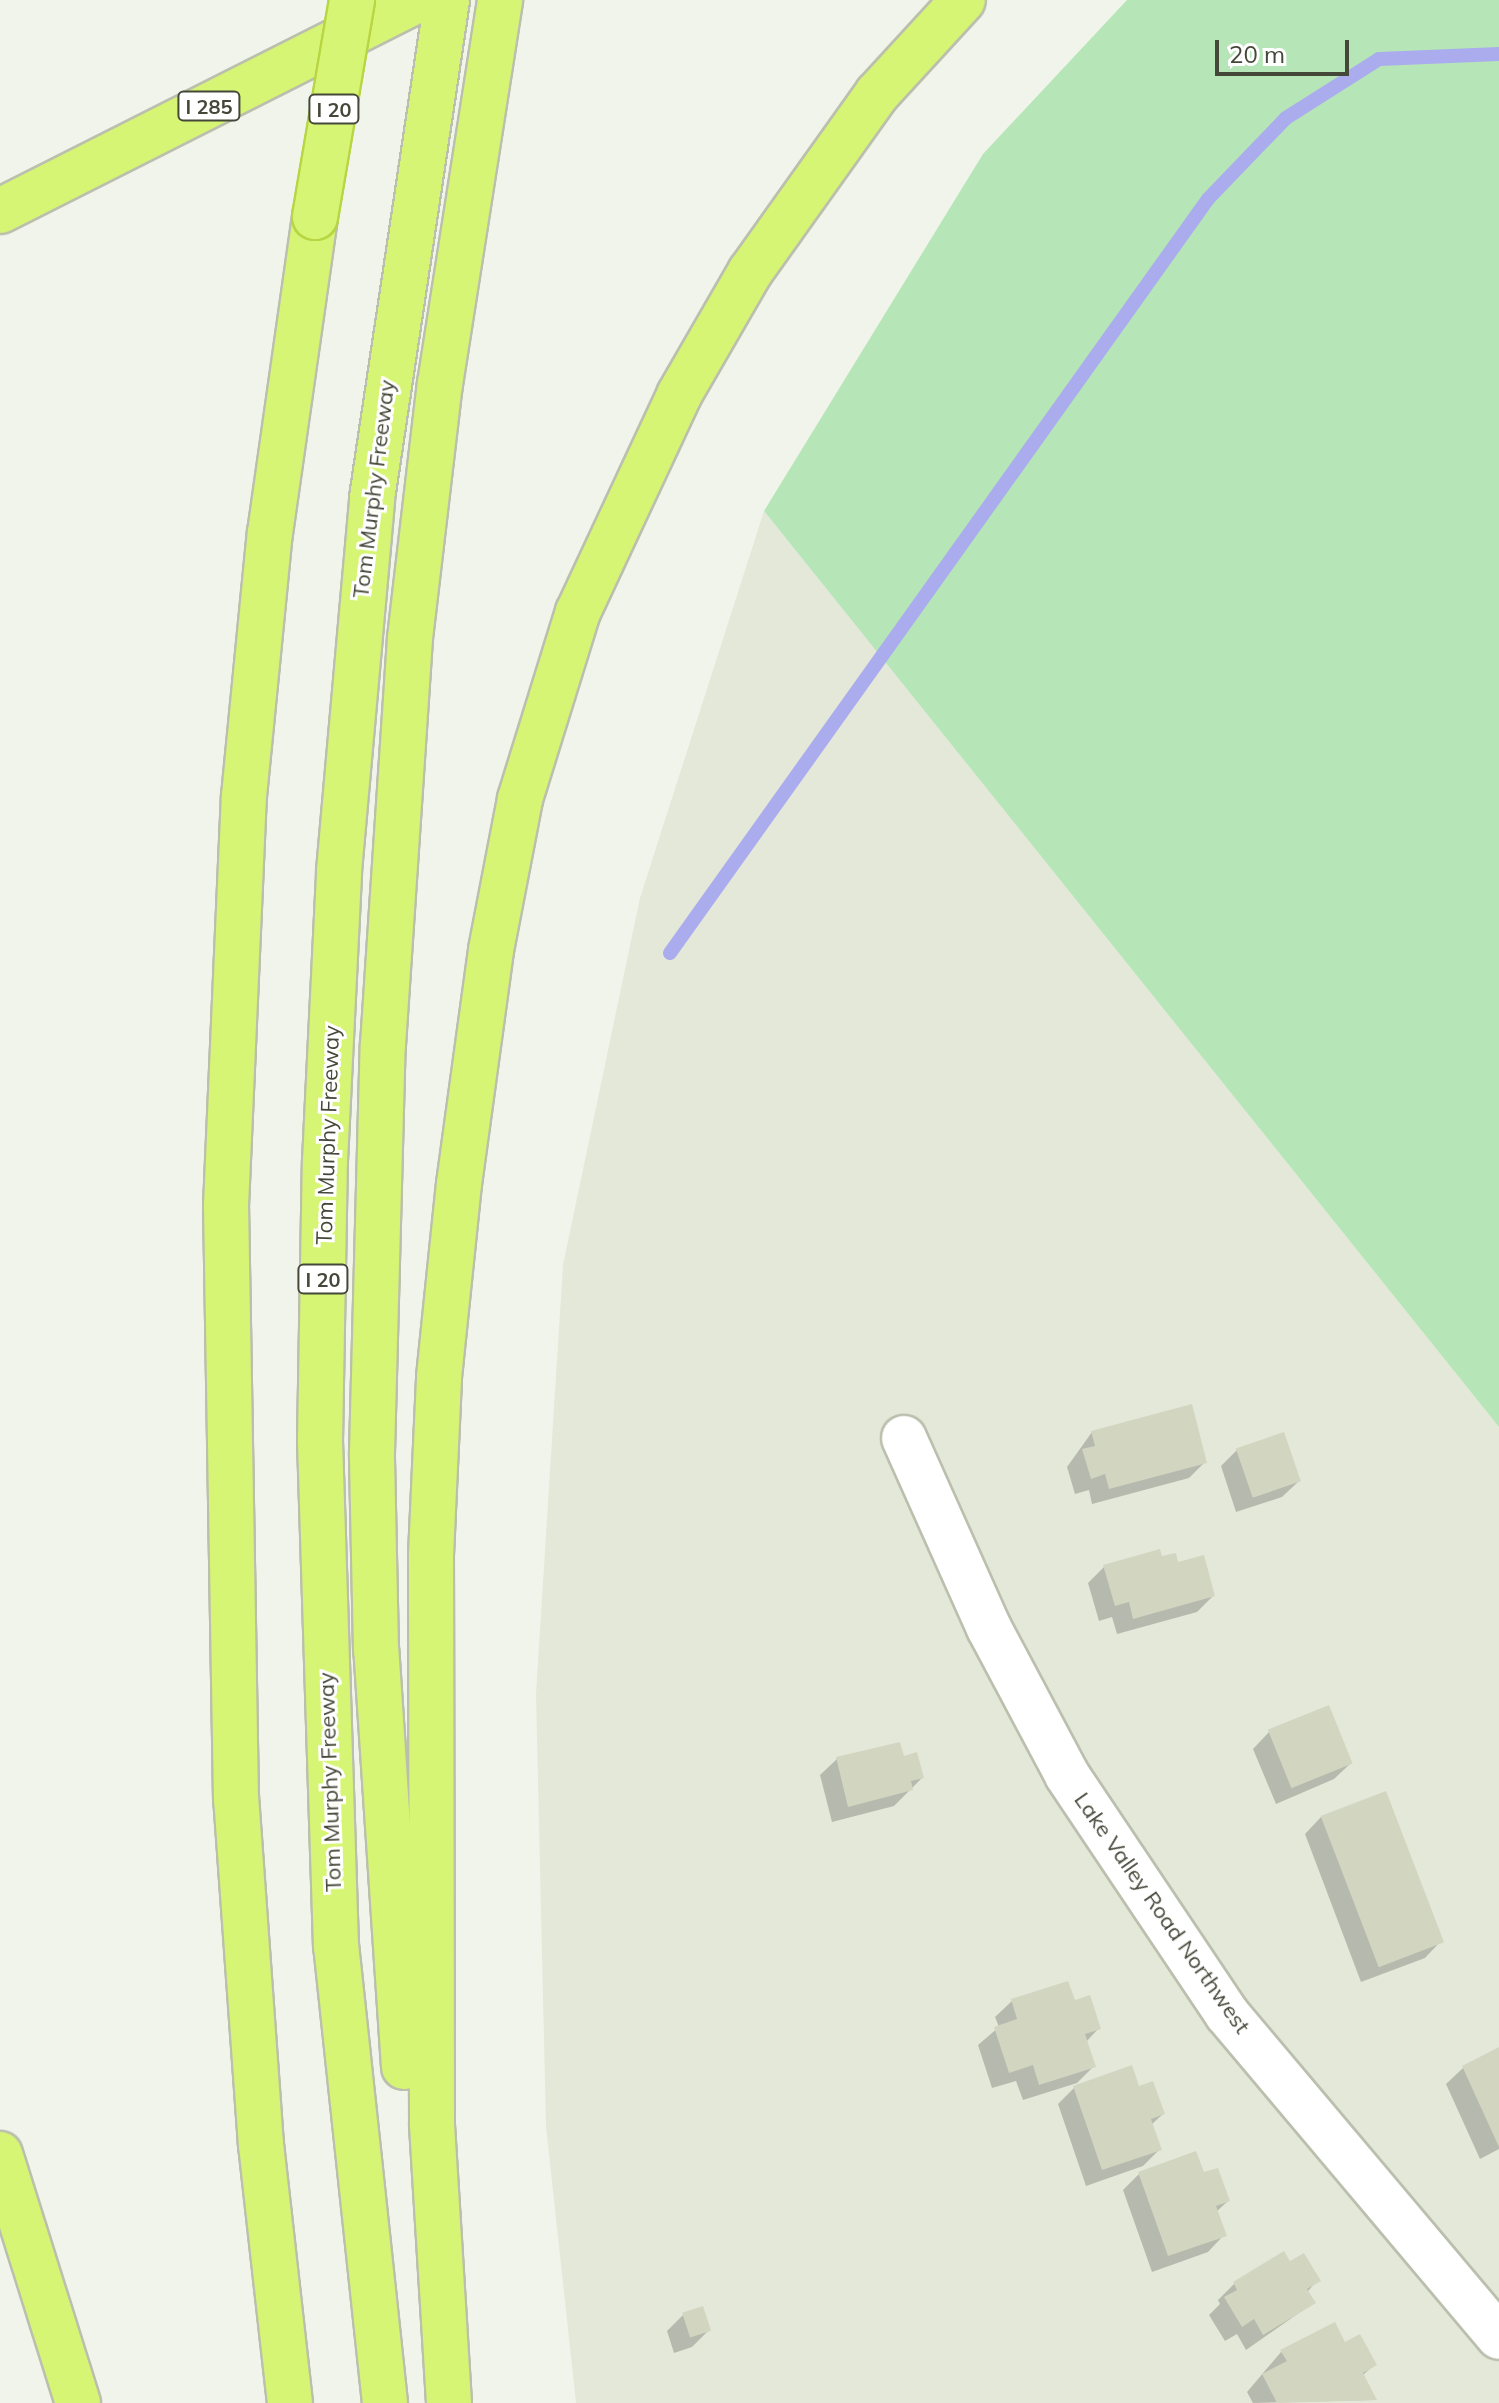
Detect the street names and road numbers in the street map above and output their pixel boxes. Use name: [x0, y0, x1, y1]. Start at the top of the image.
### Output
road number: I 285: [177, 90, 241, 122]
road number: I 20: [308, 93, 360, 125]
street label: Tom Murphy Freeway: [348, 378, 400, 600]
street label: Tom Murphy Freeway: [311, 1025, 345, 1245]
road number: I 20: [297, 1263, 349, 1295]
street label: Tom Murphy Freeway: [313, 1672, 347, 1892]
street label: Lake Valley Road Northwest: [1069, 1787, 1255, 2039]

